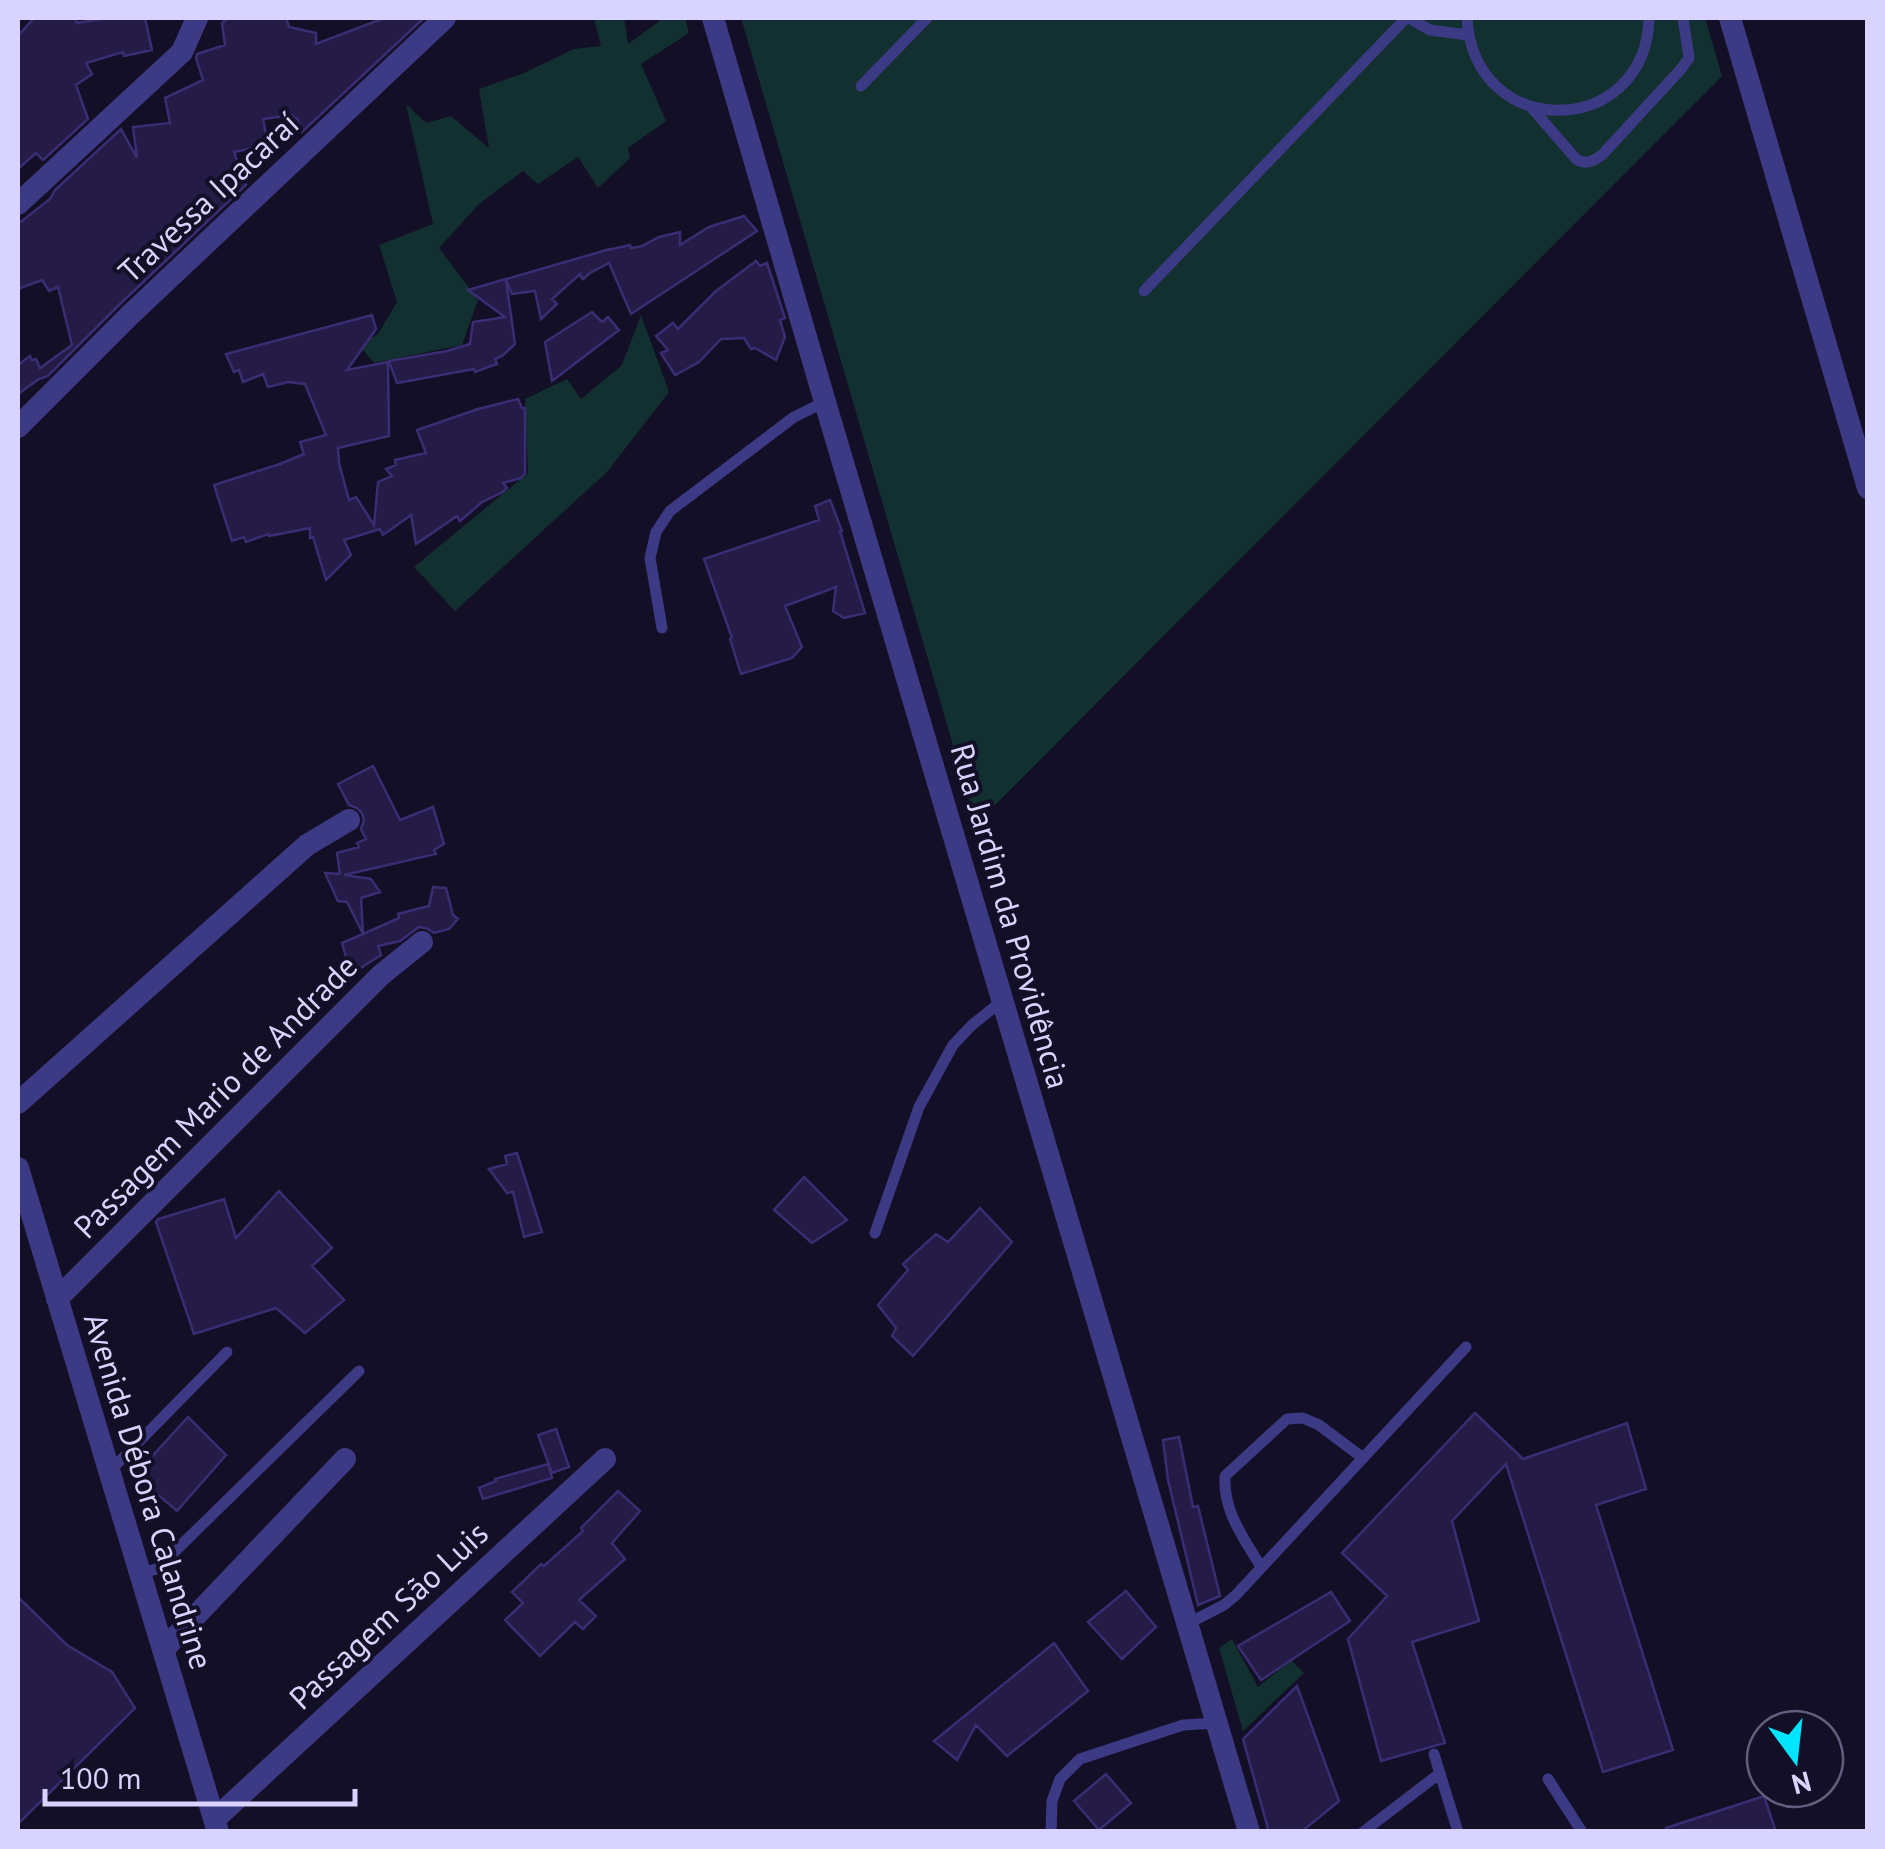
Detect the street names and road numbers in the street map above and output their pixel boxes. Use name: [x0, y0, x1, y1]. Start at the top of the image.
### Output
street label: Travessa Ipacaraí: [109, 103, 307, 291]
street label: Rua Jardim da Providência: [942, 739, 1080, 1093]
street label: Passagem Mario de Andrade: [64, 945, 366, 1247]
street label: Avenida Débora Calandrine: [75, 1308, 223, 1674]
street label: Passagem São Luis: [280, 1512, 496, 1718]

